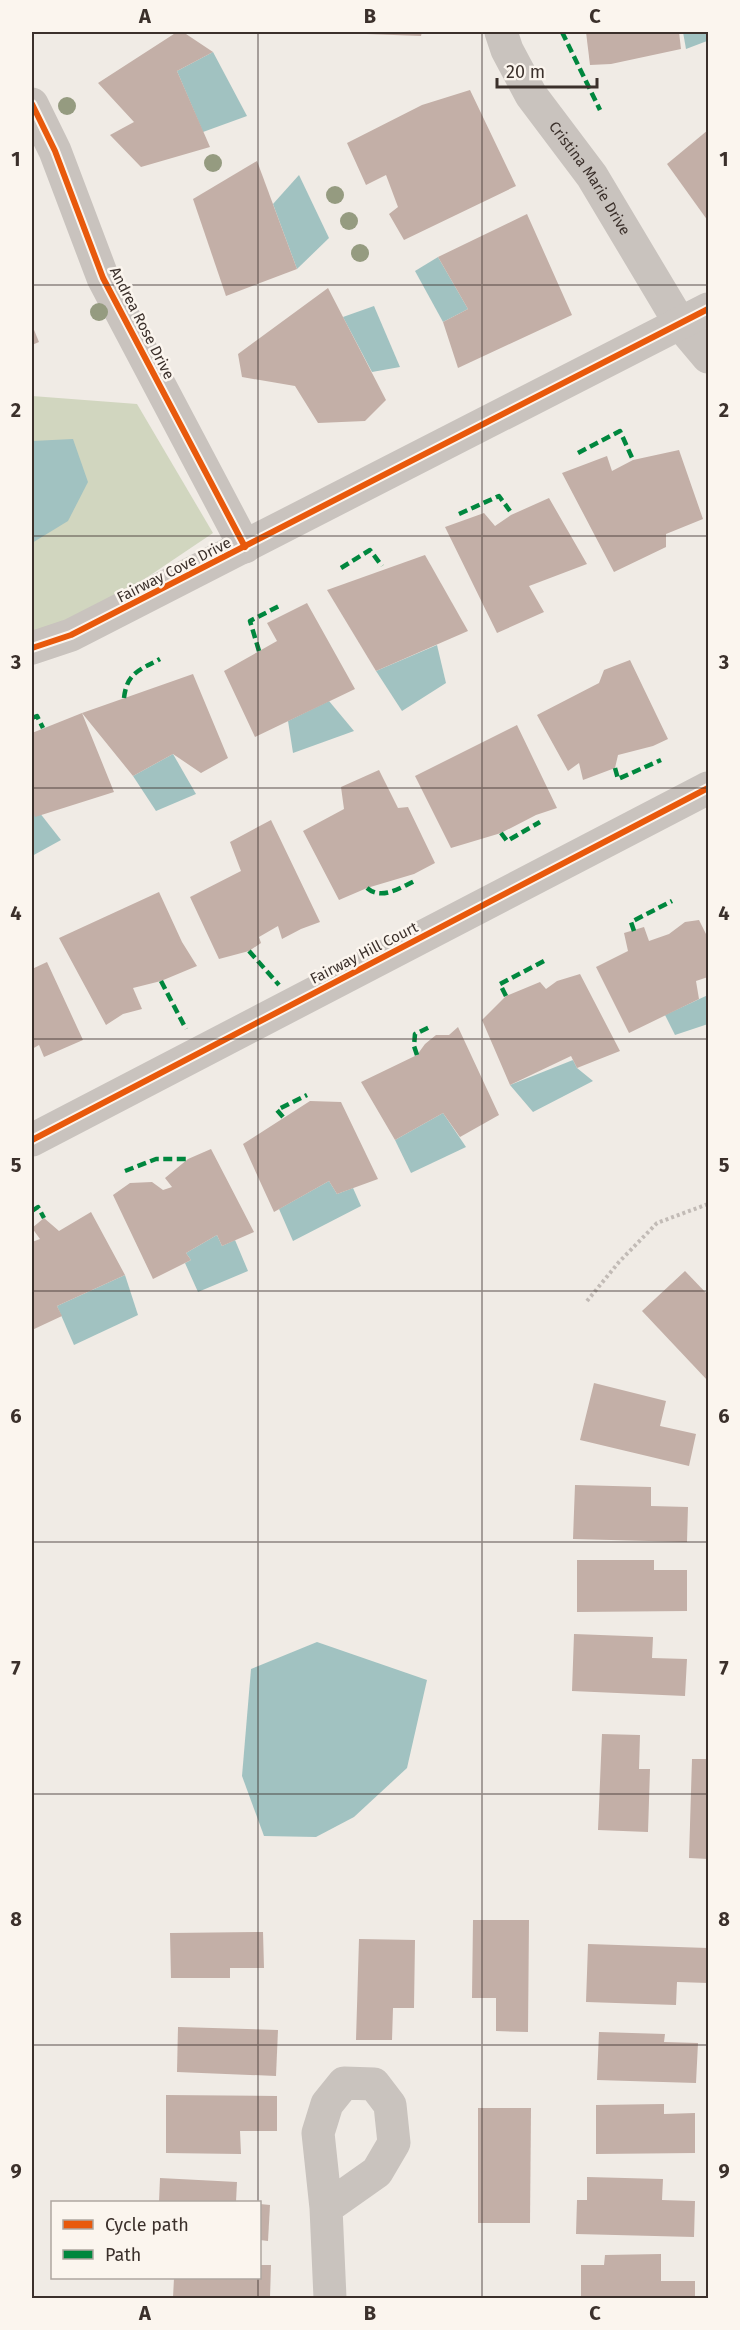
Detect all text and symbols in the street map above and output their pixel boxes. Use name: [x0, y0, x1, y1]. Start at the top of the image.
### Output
text: A: [138, 4, 152, 28]
text: B: [364, 4, 376, 28]
text: C: [589, 4, 601, 28]
scale bar: [497, 51, 598, 89]
text: 20 m: [506, 61, 545, 83]
street label: Cristina Marie Drive: [545, 118, 634, 238]
text: 1: [11, 147, 21, 171]
text: 1: [719, 147, 729, 171]
street label: Andrea Rose Drive: [106, 264, 178, 382]
text: 2: [11, 398, 21, 422]
text: 2: [719, 398, 729, 422]
street label: Fairway Cove Drive: [114, 533, 234, 607]
text: 3: [10, 650, 21, 674]
text: 3: [718, 650, 729, 674]
text: 4: [10, 901, 22, 925]
text: 4: [718, 901, 730, 925]
street label: Fairway Hill Court: [307, 918, 421, 988]
text: 5: [11, 1153, 22, 1177]
text: 5: [719, 1153, 730, 1177]
text: 6: [10, 1404, 22, 1428]
text: 6: [718, 1404, 730, 1428]
text: 7: [11, 1656, 21, 1680]
text: 7: [719, 1656, 729, 1680]
text: 8: [10, 1907, 22, 1931]
text: 8: [718, 1907, 730, 1931]
text: 9: [10, 2159, 22, 2183]
text: 9: [718, 2159, 730, 2183]
legend: [51, 2201, 261, 2279]
text: Cycle path: [105, 2214, 189, 2236]
text: Path: [105, 2244, 141, 2266]
text: A: [138, 2301, 152, 2325]
text: B: [364, 2301, 376, 2325]
text: C: [589, 2301, 601, 2325]

